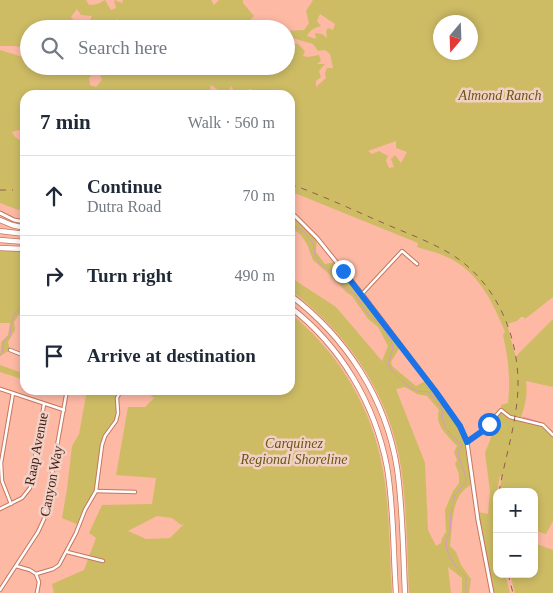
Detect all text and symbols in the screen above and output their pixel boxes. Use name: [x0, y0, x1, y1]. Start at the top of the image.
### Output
north arrow: [433, 15, 478, 60]
search box: [20, 20, 295, 75]
icon: search: [38, 34, 66, 62]
text: Search here: [78, 37, 167, 58]
park label: Almond Ranch: [458, 88, 541, 103]
text: 7 min: [40, 110, 91, 134]
text: Walk · 560 m: [188, 114, 275, 131]
text: Continue: [87, 176, 162, 197]
icon: ahead: [40, 182, 68, 210]
text: 70 m: [243, 187, 275, 204]
text: Dutra Road: [87, 198, 161, 215]
route end: [332, 260, 355, 283]
icon: right: [40, 262, 68, 290]
text: Turn right: [87, 265, 172, 286]
text: 490 m: [235, 267, 275, 284]
icon: arrive: [40, 342, 68, 370]
text: Arrive at destination: [87, 345, 256, 366]
street label: Raap Avenue: [22, 411, 51, 487]
route start: [478, 413, 501, 436]
park label: Carquinez Regional Shoreline: [239, 436, 348, 467]
street label: Canyon Way: [37, 444, 66, 518]
map controls: [493, 488, 538, 578]
button: +: [493, 488, 538, 533]
button: −: [493, 533, 538, 578]

